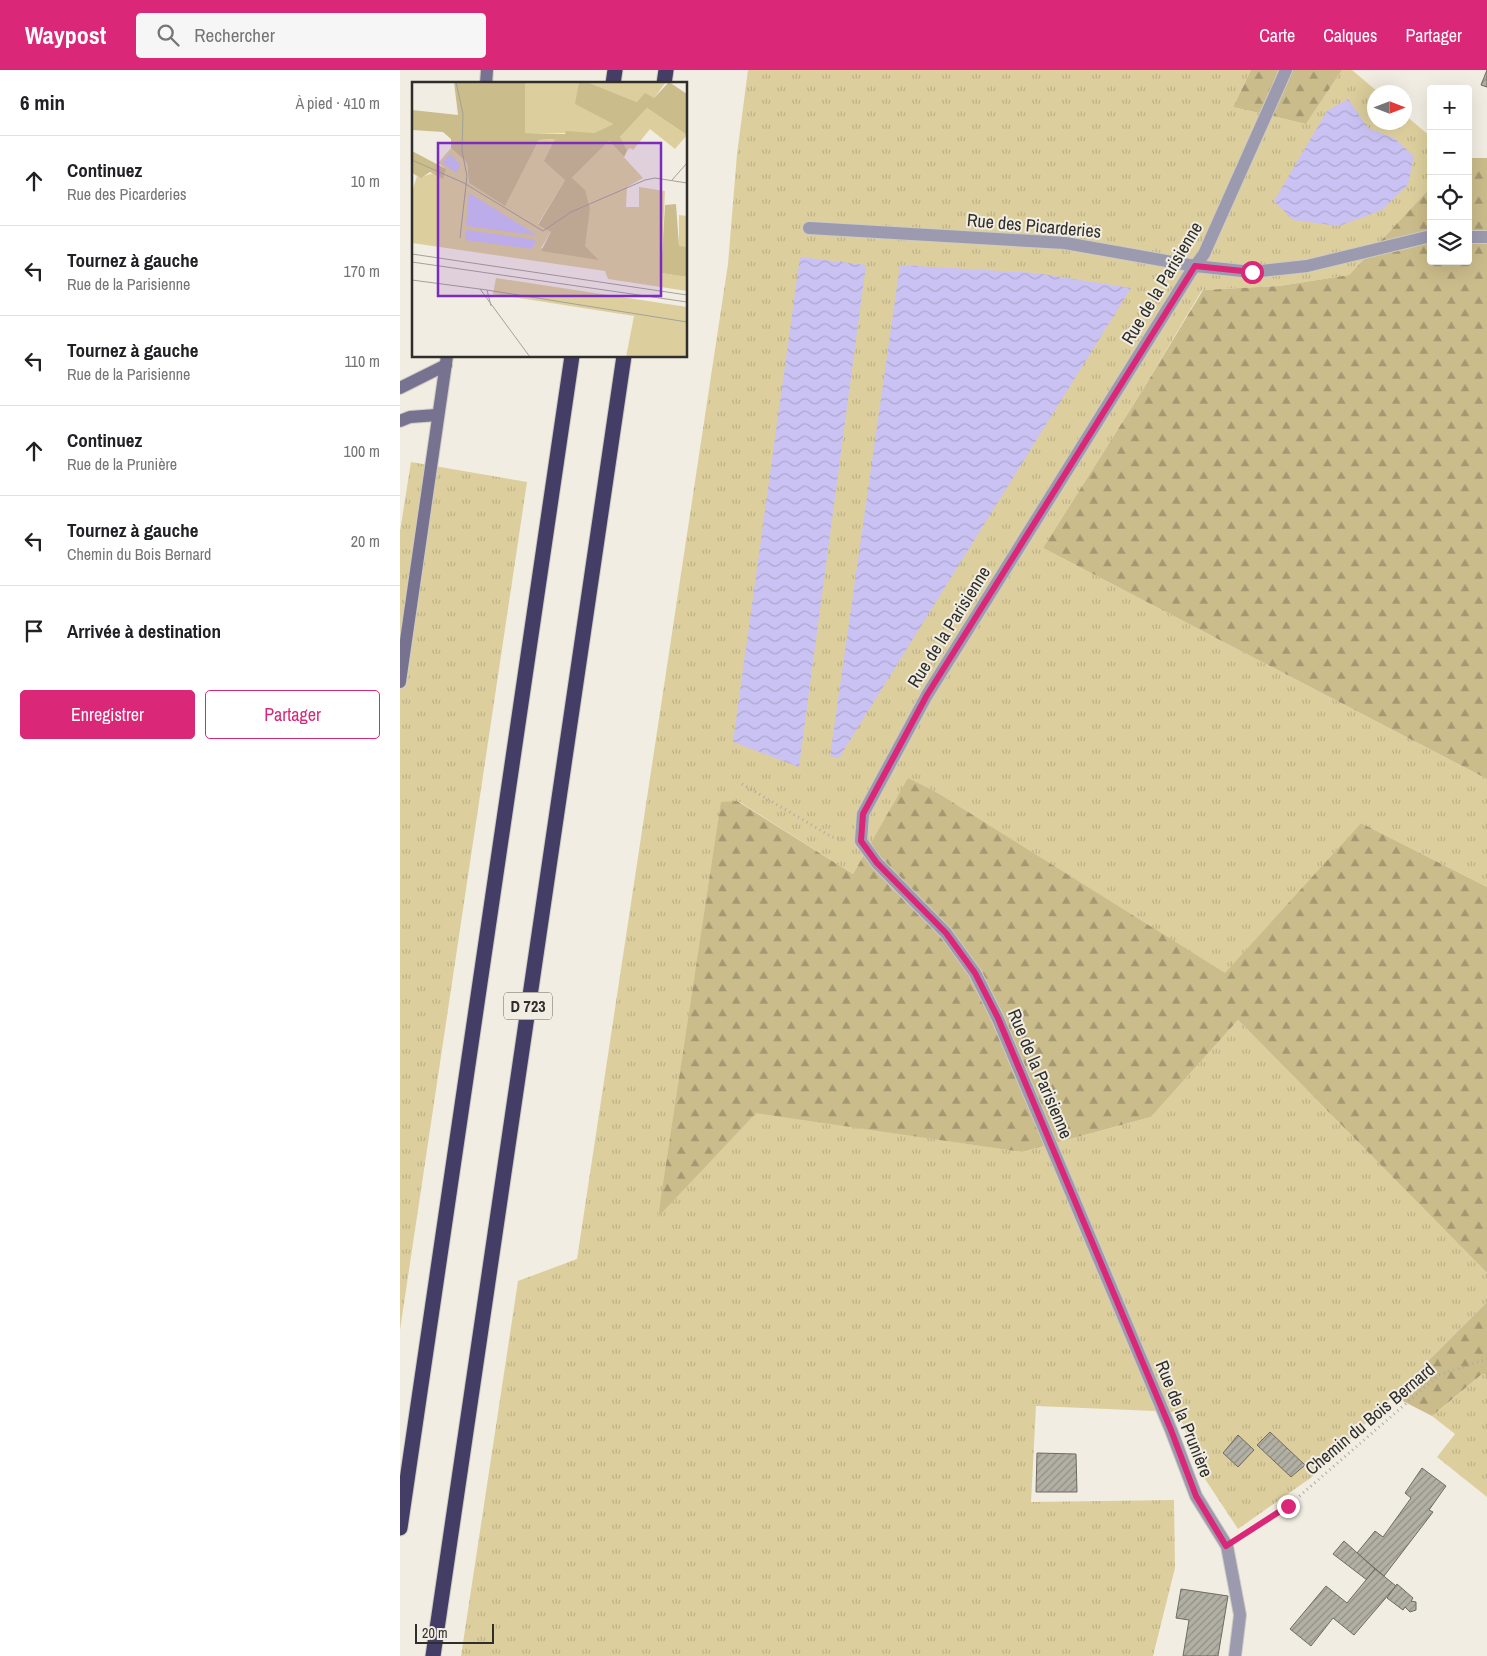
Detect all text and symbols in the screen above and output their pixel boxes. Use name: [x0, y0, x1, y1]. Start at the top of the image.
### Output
search box: [136, 13, 486, 58]
text: Waypost: [25, 19, 106, 51]
icon: search: [154, 21, 182, 49]
text: Rechercher: [194, 22, 275, 48]
text: Carte: [1259, 23, 1295, 48]
text: Calques: [1323, 23, 1377, 48]
text: Partager: [1405, 23, 1462, 48]
inset map: [412, 82, 688, 358]
north arrow: [1367, 85, 1412, 130]
map controls: [1427, 85, 1472, 265]
button: +: [1427, 85, 1472, 130]
text: 6 min: [20, 88, 65, 117]
text: À pied · 410 m: [295, 92, 380, 114]
button: −: [1427, 130, 1472, 175]
text: Continuez: [67, 157, 142, 183]
icon: ahead: [20, 167, 48, 195]
text: 10 m: [351, 170, 380, 192]
button: locate: [1427, 175, 1472, 220]
text: Rue des Picarderies: [67, 183, 187, 205]
street label: Rue des Picarderies: [966, 207, 1102, 244]
street label: Rue de la Parisienne: [1115, 217, 1208, 349]
button: layers: [1427, 220, 1472, 265]
text: Tournez à gauche: [67, 247, 198, 273]
icon: left: [20, 257, 48, 285]
text: 170 m: [344, 260, 380, 282]
route start: [1241, 261, 1264, 284]
text: Rue de la Parisienne: [67, 273, 190, 295]
text: Tournez à gauche: [67, 337, 198, 363]
icon: left: [20, 347, 48, 375]
text: 110 m: [344, 350, 380, 372]
text: Rue de la Parisienne: [67, 363, 190, 385]
text: Continuez: [67, 427, 142, 453]
icon: ahead: [20, 437, 48, 465]
text: 100 m: [344, 440, 380, 462]
text: Rue de la Prunière: [67, 453, 177, 475]
text: Tournez à gauche: [67, 517, 198, 543]
icon: left: [20, 527, 48, 555]
text: 20 m: [351, 530, 380, 552]
text: Chemin du Bois Bernard: [67, 543, 211, 565]
street label: Rue de la Parisienne: [901, 561, 996, 692]
icon: arrive: [20, 617, 48, 645]
text: Arrivée à destination: [67, 618, 221, 644]
button: Enregistrer: [20, 690, 195, 739]
button: Partager: [205, 690, 380, 739]
road number: D 723: [504, 992, 552, 1019]
street label: Rue de la Parisienne: [1002, 1005, 1079, 1143]
street label: Rue de la Prunière: [1150, 1357, 1219, 1481]
street label: Chemin du Bois Bernard: [1299, 1357, 1440, 1480]
route end: [1277, 1495, 1300, 1518]
scale bar: [415, 1621, 494, 1644]
text: 20 m: [422, 1624, 448, 1642]

